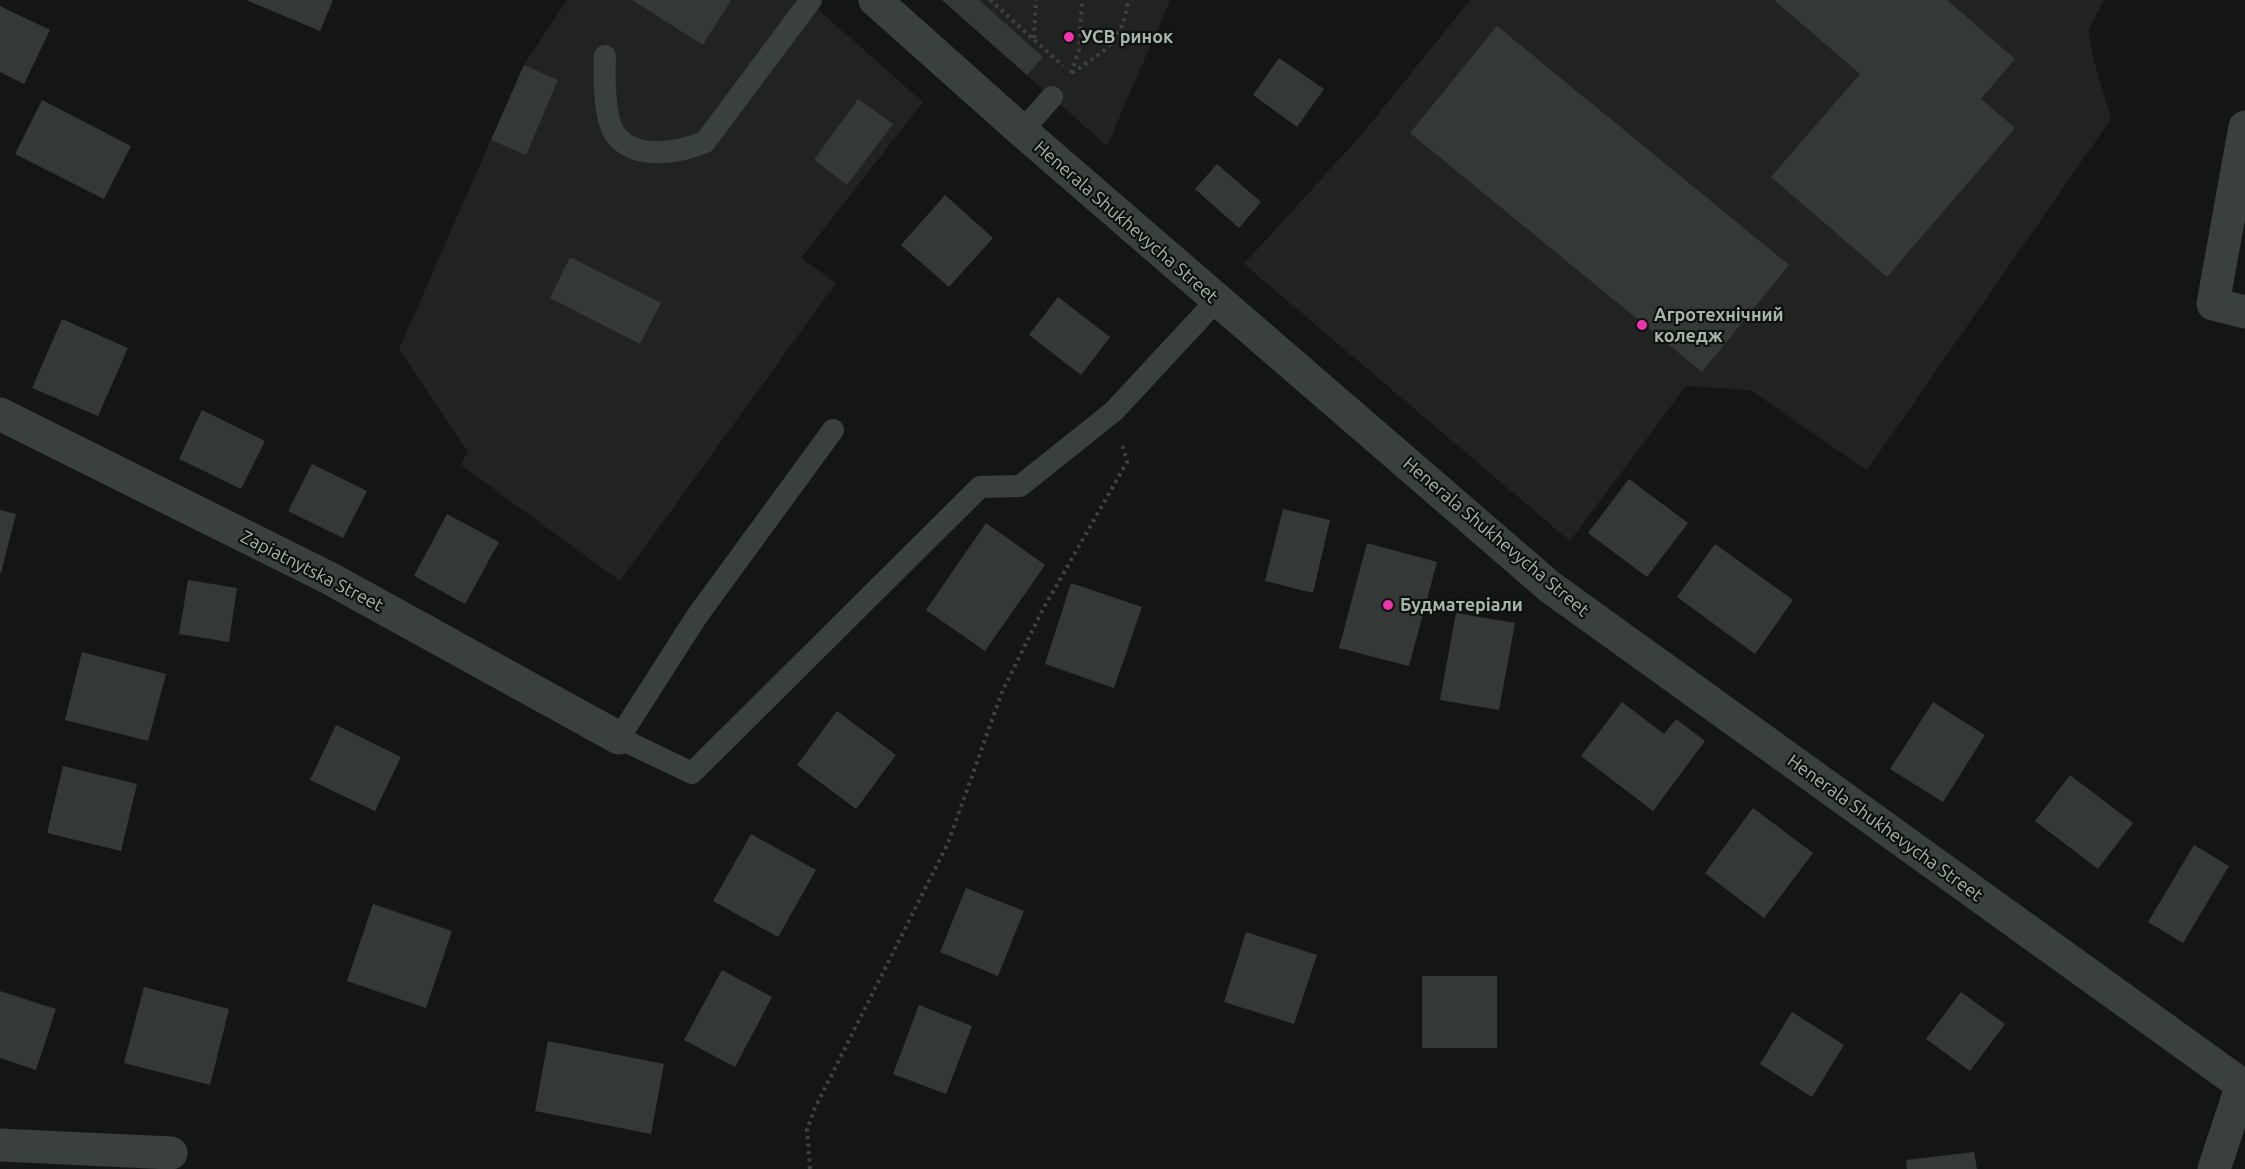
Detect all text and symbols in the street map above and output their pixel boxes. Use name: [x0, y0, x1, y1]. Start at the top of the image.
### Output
place label: УСВ ринок: [1081, 26, 1173, 48]
marker: УСВ ринок: [1062, 30, 1076, 44]
street label: Henerala Shukhevycha Street: [1030, 136, 1222, 308]
place label: Агротехнічний коледж: [1654, 304, 1784, 346]
marker: Агротехнічний коледж: [1635, 318, 1649, 332]
street label: Henerala Shukhevycha Street: [1399, 453, 1593, 621]
street label: Zapiatnytska Street: [237, 526, 387, 616]
place label: Будматеріали: [1400, 594, 1523, 616]
marker: Будматеріали: [1381, 598, 1395, 612]
street label: Henerala Shukhevycha Street: [1783, 750, 1987, 906]

